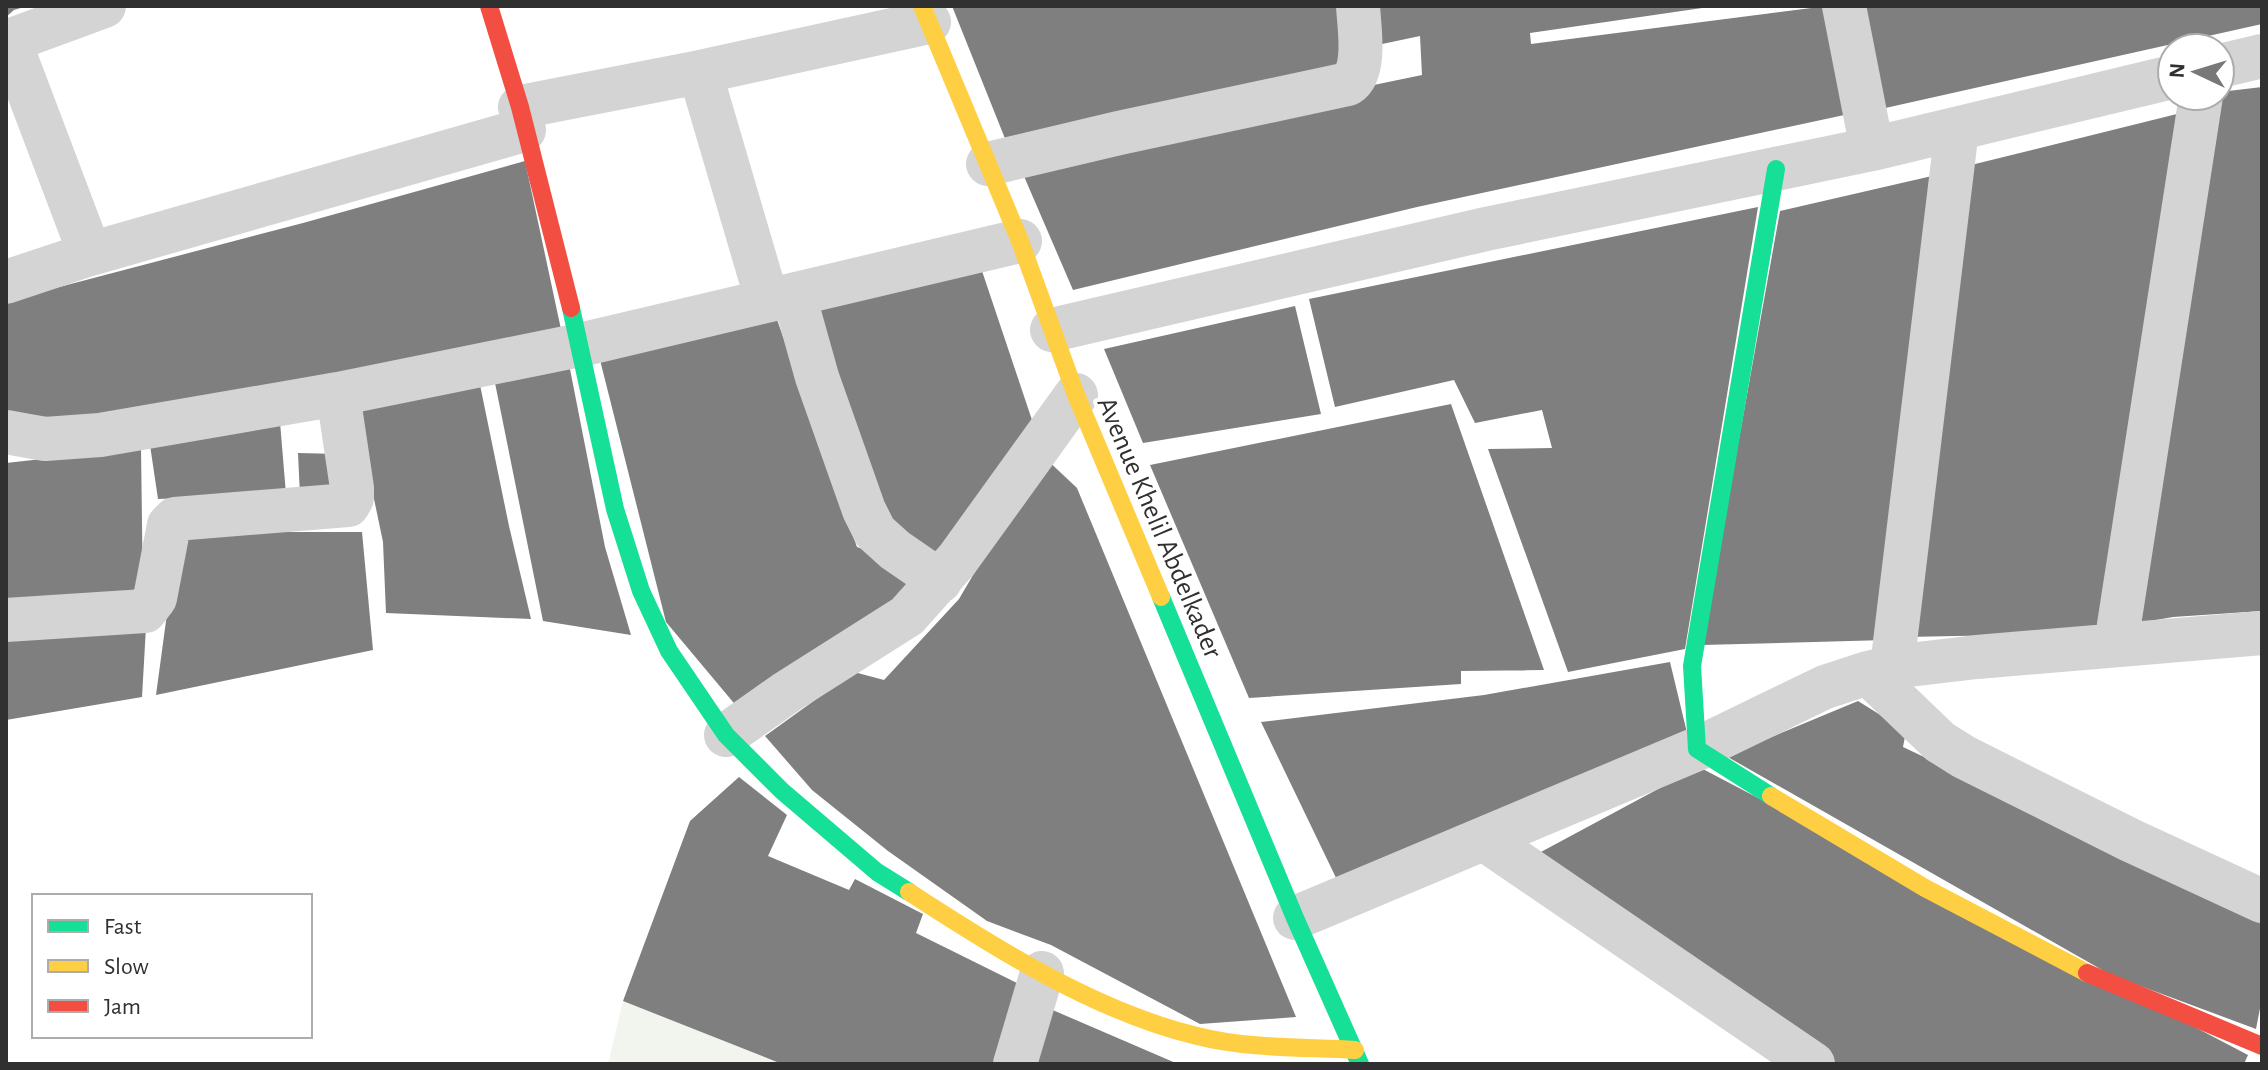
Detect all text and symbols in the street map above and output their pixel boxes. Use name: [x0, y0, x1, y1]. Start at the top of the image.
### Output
north arrow: [2156, 32, 2236, 112]
text: N: [2166, 62, 2189, 79]
street label: Avenue Khelil Abdelkader: [1091, 393, 1227, 662]
legend: [32, 894, 312, 1038]
text: Fast: [104, 915, 142, 939]
text: Slow: [104, 955, 149, 979]
text: Jam: [104, 995, 141, 1019]

